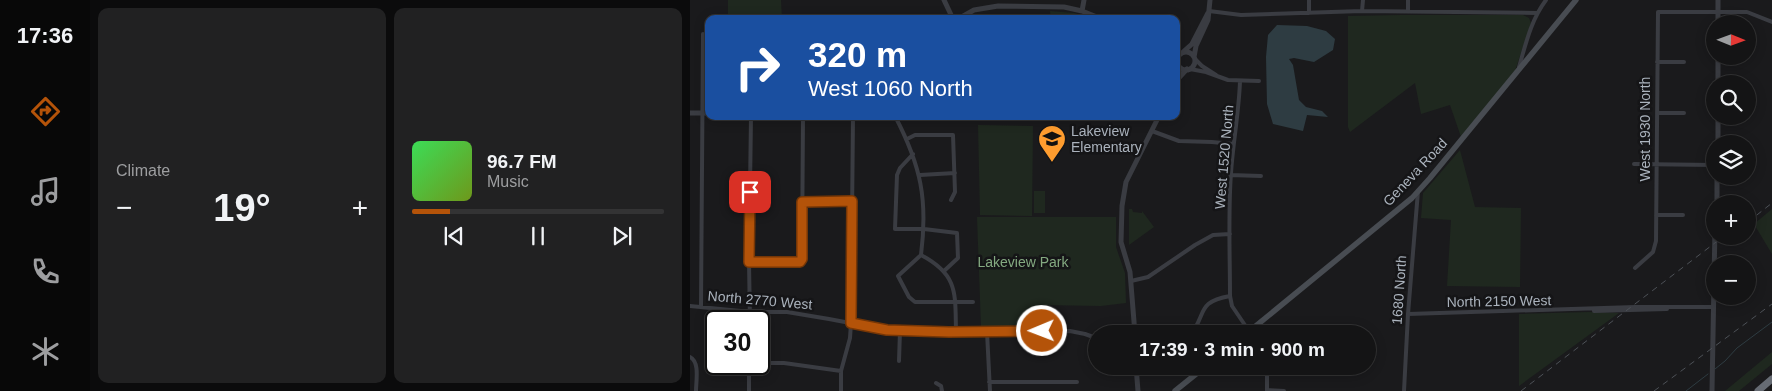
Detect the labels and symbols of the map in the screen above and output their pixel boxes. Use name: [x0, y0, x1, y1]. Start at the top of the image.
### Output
north arrow: [1706, 15, 1756, 65]
street label: West 1930 North: [1637, 77, 1653, 181]
street label: West 1520 North: [1211, 104, 1237, 210]
place label: Lakeview Elementary: [1071, 123, 1142, 155]
school or university icon: Lakeview Elementary: [1037, 124, 1067, 163]
street label: Geneva Road: [1380, 135, 1450, 209]
pin: [729, 171, 771, 213]
park label: Lakeview Park: [977, 254, 1070, 270]
street label: 1680 North: [1389, 255, 1409, 325]
street label: North 2770 West: [707, 287, 813, 313]
street label: North 2150 West: [1446, 292, 1552, 310]
position arrow: [1015, 304, 1067, 356]
speed limit sign: 30: [705, 310, 770, 375]

